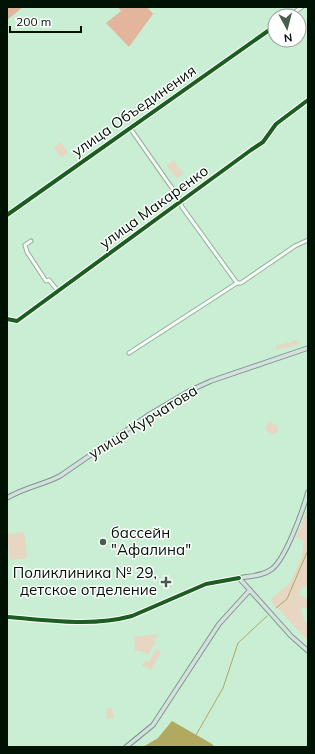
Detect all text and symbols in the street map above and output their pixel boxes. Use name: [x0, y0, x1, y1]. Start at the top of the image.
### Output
scale bar: [10, 8, 81, 34]
north arrow: [267, 8, 307, 48]
text: 200 m: [16, 14, 51, 29]
text: N: [283, 30, 293, 45]
street label: улица Объединения: [68, 61, 199, 161]
street label: улица Макаренко: [95, 161, 212, 253]
street label: улица Курчатова: [85, 380, 201, 463]
place label: бассейн "Афалина": [111, 523, 191, 559]
marker: бассейн "Афалина": [98, 537, 108, 547]
place label: Поликлиника № 29, детское отделение: [13, 563, 157, 599]
marker: Поликлиника № 29, детское отделение: [160, 576, 172, 588]

